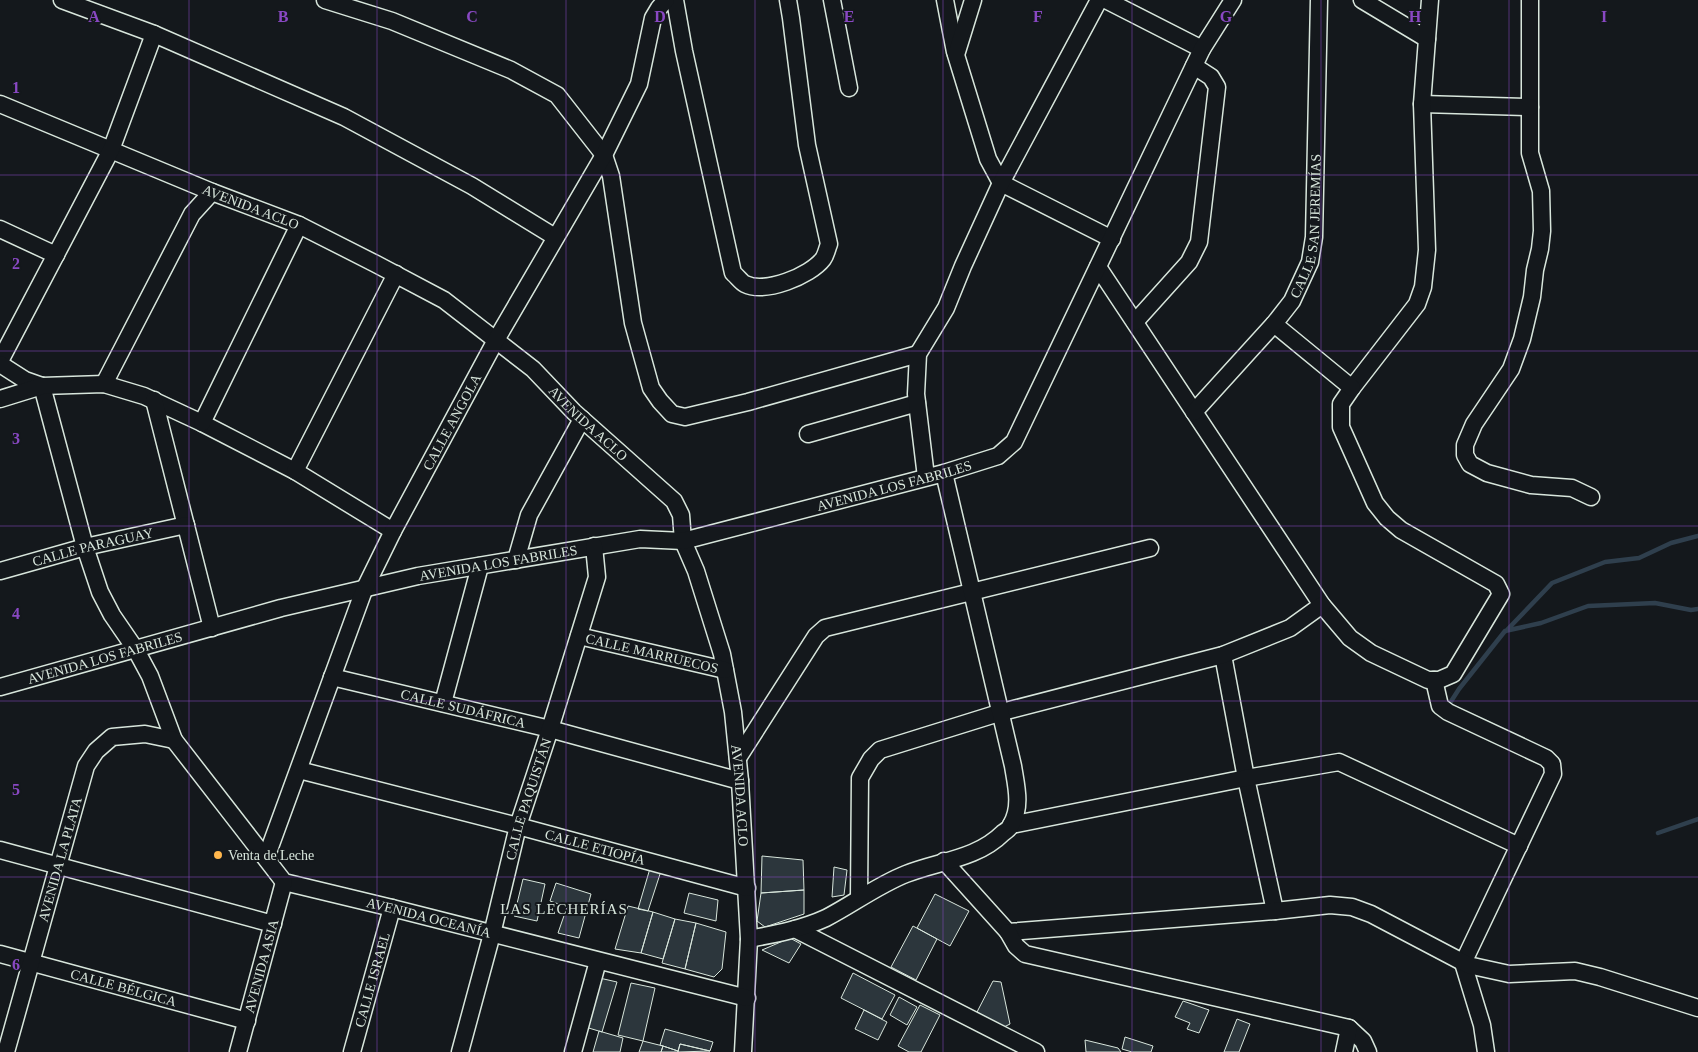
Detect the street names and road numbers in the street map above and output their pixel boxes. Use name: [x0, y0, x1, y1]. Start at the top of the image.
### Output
street label: CALLE SAN JEREMÍAS: [1287, 154, 1323, 300]
street label: AVENIDA ACLO: [200, 181, 301, 232]
street label: CALLE ANGOLA: [420, 370, 484, 473]
street label: AVENIDA ACLO: [546, 383, 631, 464]
street label: AVENIDA LOS FABRILES: [815, 457, 973, 513]
street label: CALLE PARAGUAY: [31, 525, 155, 569]
street label: AVENIDA LOS FABRILES: [418, 542, 578, 583]
street label: AVENIDA LOS FABRILES: [26, 629, 184, 686]
street label: CALLE MARRUECOS: [584, 630, 720, 676]
street label: CALLE SUDÁFRICA: [399, 686, 528, 731]
street label: CALLE PAQUISTÁN: [503, 736, 554, 862]
street label: AVENIDA ACLO: [729, 744, 751, 847]
street label: AVENIDA LA PLATA: [35, 795, 85, 923]
street label: CALLE ETIOPÍA: [543, 826, 648, 868]
street label: AVENIDA OCEANÍA: [365, 895, 493, 941]
street label: AVENIDA ASIA: [241, 917, 281, 1015]
street label: CALLE ISRAEL: [352, 931, 392, 1029]
street label: CALLE BÉLGICA: [69, 966, 179, 1009]

